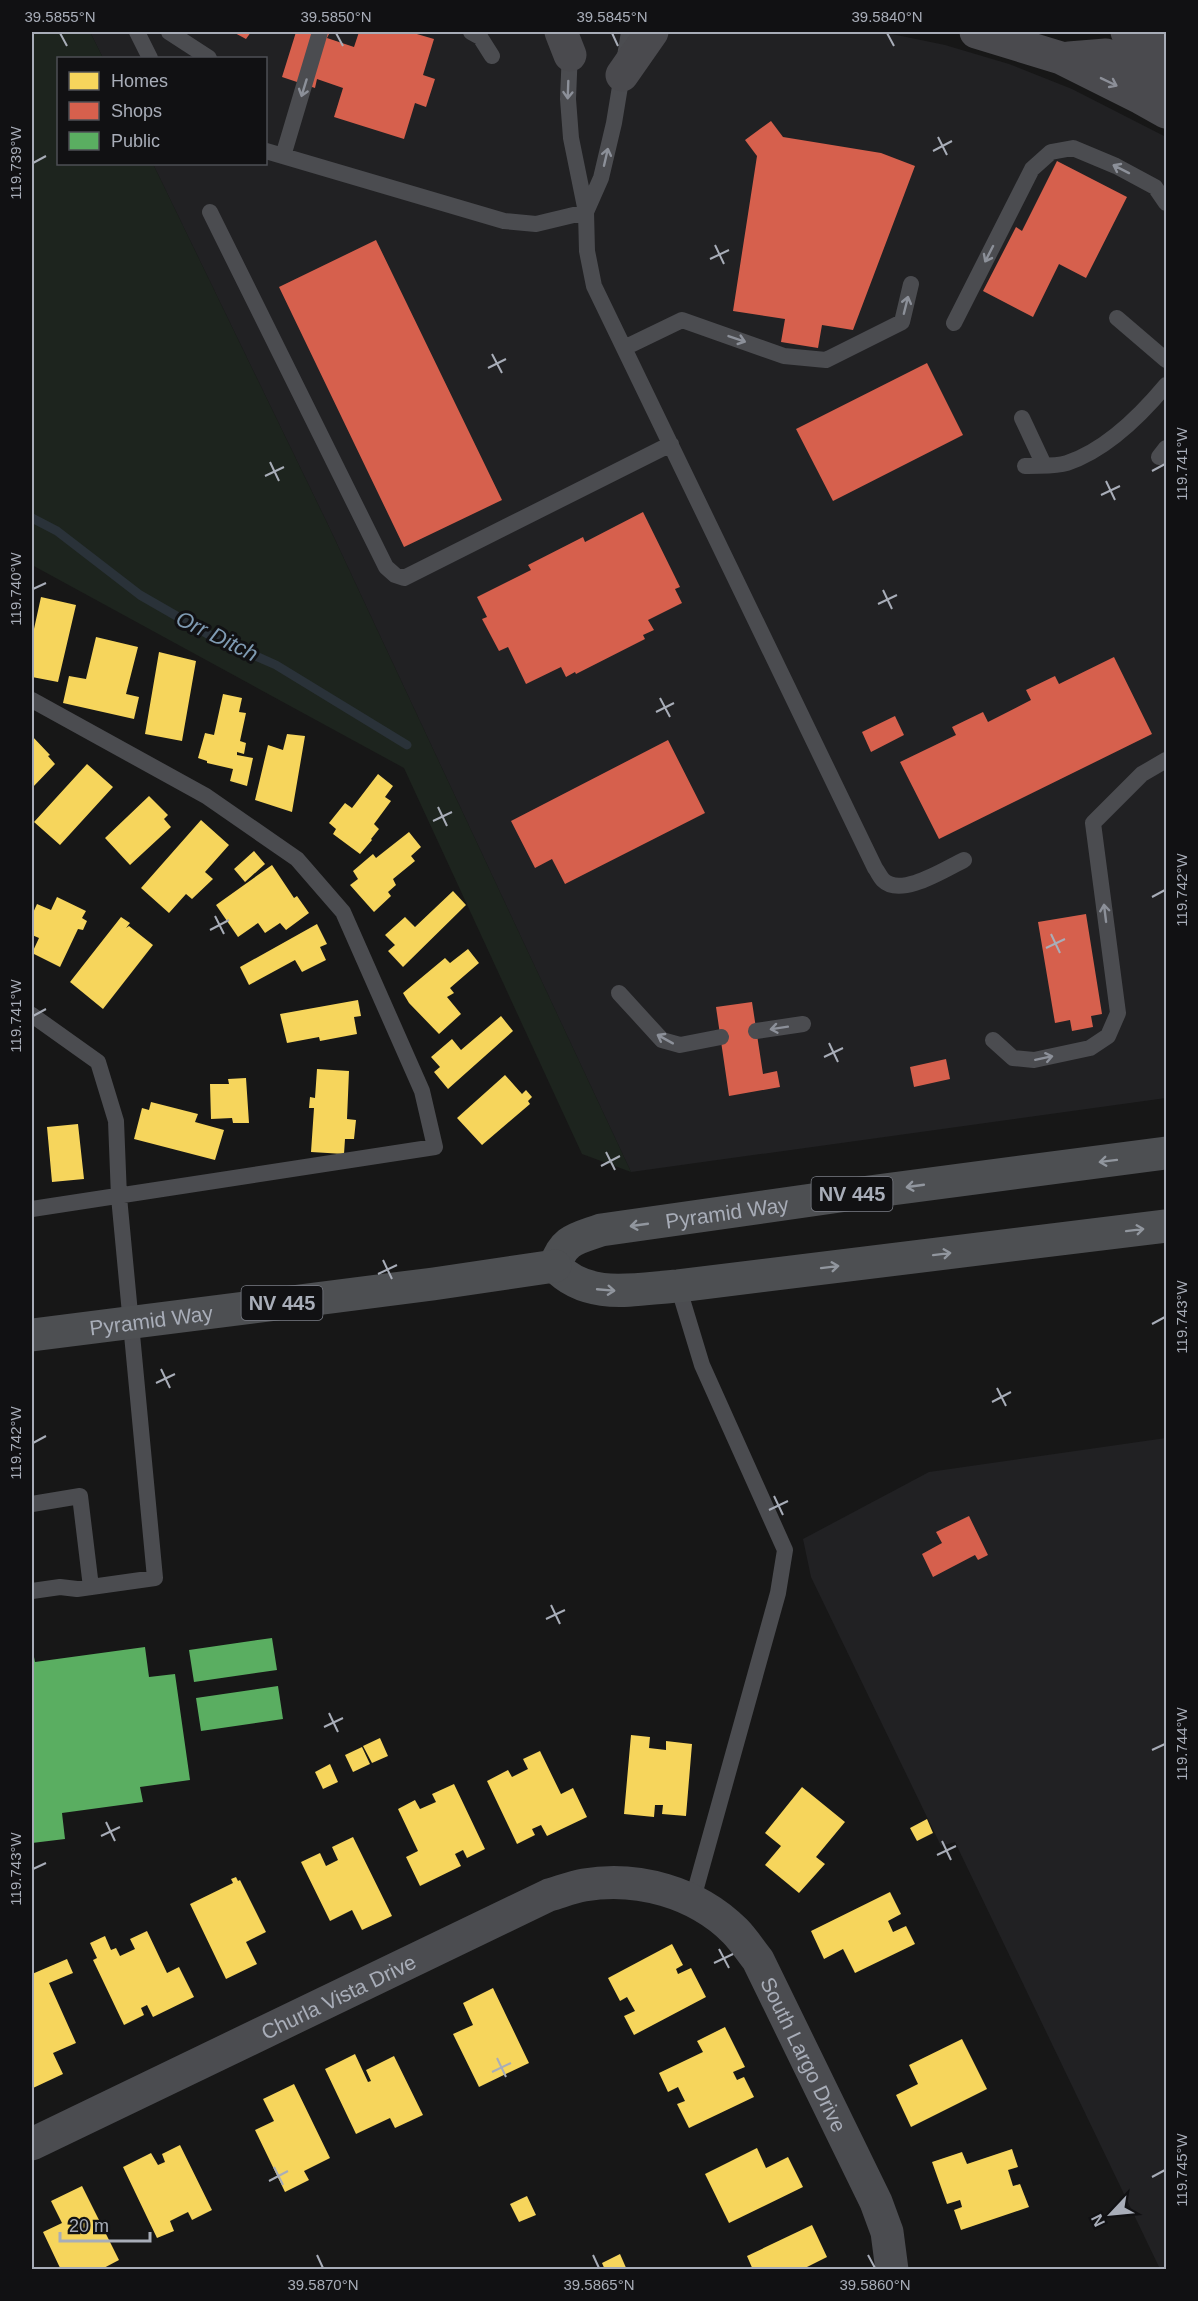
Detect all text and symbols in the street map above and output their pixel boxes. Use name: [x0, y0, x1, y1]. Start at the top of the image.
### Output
text: 39.5855°N: [24, 8, 96, 25]
text: 39.5850°N: [300, 8, 372, 25]
text: 39.5845°N: [576, 8, 648, 25]
text: 39.5840°N: [851, 8, 923, 25]
legend: [57, 57, 267, 165]
text: Homes: [111, 71, 168, 91]
one-way arrow: [1100, 76, 1118, 88]
one-way arrow: [298, 78, 309, 97]
one-way arrow: [562, 79, 574, 99]
text: Shops: [111, 101, 162, 121]
text: 119.739°W: [7, 126, 24, 200]
text: Public: [111, 131, 160, 151]
one-way arrow: [600, 148, 612, 167]
one-way arrow: [1112, 163, 1130, 174]
one-way arrow: [983, 245, 995, 263]
one-way arrow: [901, 295, 913, 314]
one-way arrow: [727, 335, 746, 346]
text: 119.741°W: [1173, 427, 1190, 501]
text: 119.740°W: [7, 552, 24, 626]
water label: Orr Ditch: [172, 605, 262, 667]
text: 119.742°W: [1173, 853, 1190, 927]
one-way arrow: [1100, 903, 1111, 923]
text: 119.741°W: [7, 979, 24, 1053]
one-way arrow: [770, 1022, 789, 1033]
one-way arrow: [657, 1033, 674, 1045]
one-way arrow: [1034, 1052, 1054, 1063]
one-way arrow: [1099, 1155, 1119, 1166]
road number: NV 445: [812, 1177, 892, 1211]
one-way arrow: [906, 1180, 926, 1191]
street label: Pyramid Way: [664, 1192, 790, 1232]
one-way arrow: [629, 1219, 649, 1230]
one-way arrow: [1125, 1224, 1144, 1235]
one-way arrow: [931, 1248, 951, 1259]
one-way arrow: [820, 1262, 840, 1273]
text: 119.743°W: [1173, 1280, 1190, 1354]
one-way arrow: [595, 1285, 615, 1296]
road number: NV 445: [242, 1286, 322, 1320]
street label: Pyramid Way: [88, 1301, 215, 1339]
text: 119.742°W: [7, 1406, 24, 1480]
text: 119.744°W: [1173, 1707, 1190, 1781]
text: 119.743°W: [7, 1832, 24, 1906]
street label: Churla Vista Drive: [257, 1949, 419, 2043]
street label: South Largo Drive: [757, 1973, 851, 2136]
text: 119.745°W: [1173, 2133, 1190, 2207]
north arrow: [1081, 2184, 1141, 2244]
scale bar: [60, 2205, 150, 2243]
text: N: [1088, 2211, 1108, 2229]
text: 20 m: [69, 2216, 109, 2236]
text: 39.5870°N: [287, 2276, 359, 2293]
text: 39.5865°N: [563, 2276, 635, 2293]
text: 39.5860°N: [839, 2276, 911, 2293]

